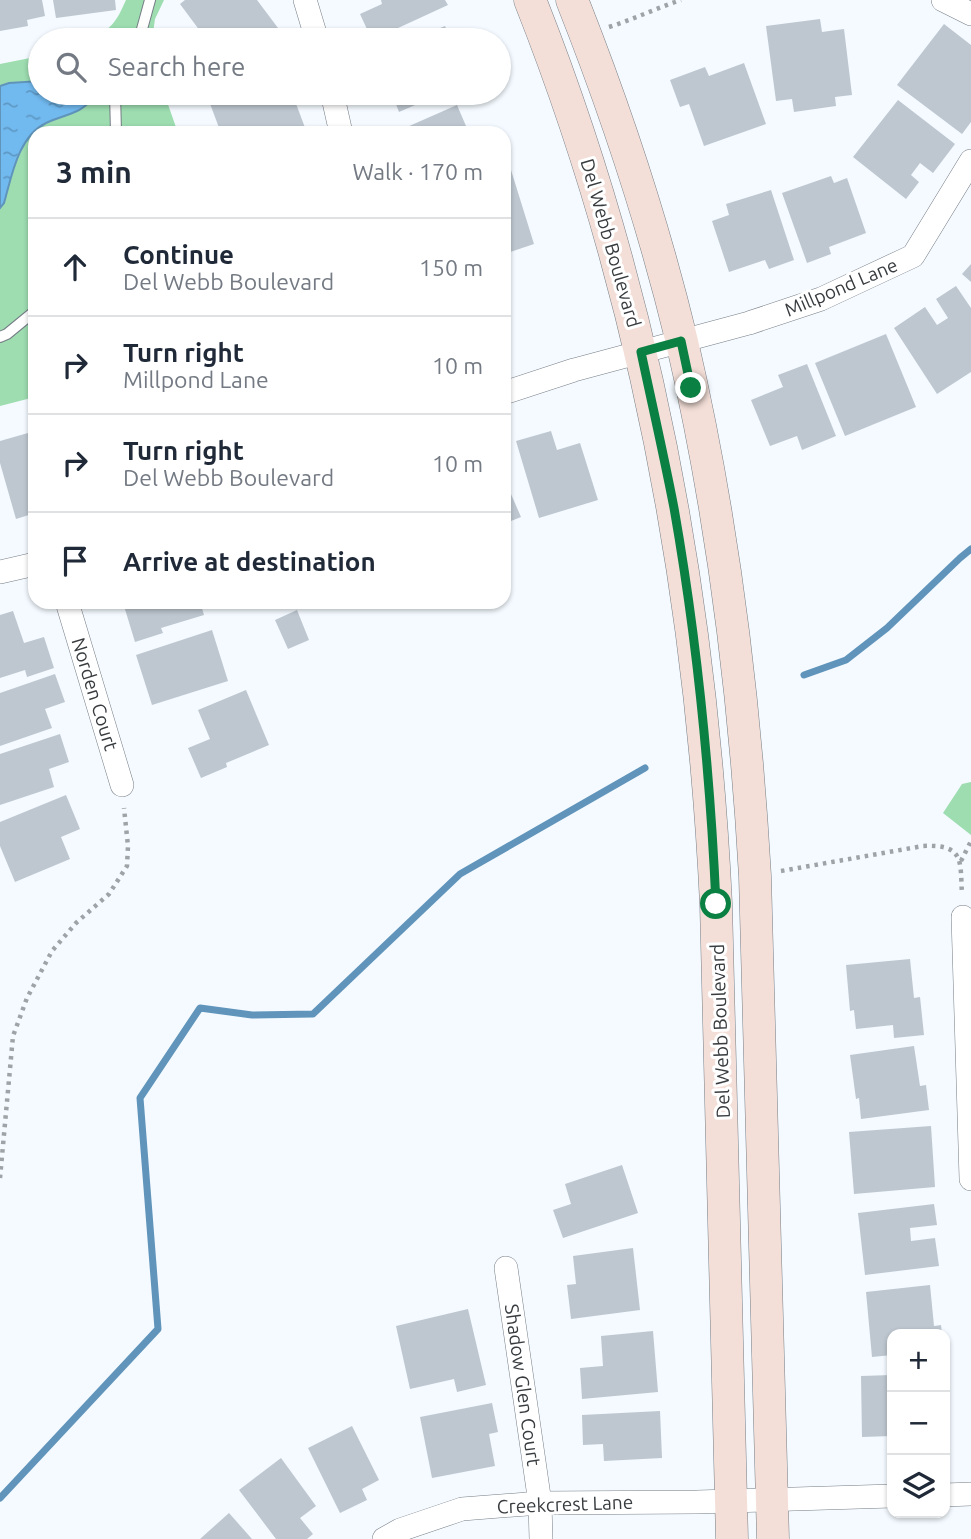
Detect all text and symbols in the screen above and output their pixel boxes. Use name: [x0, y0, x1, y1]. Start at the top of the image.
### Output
search box: [28, 28, 511, 105]
icon: search: [52, 48, 90, 86]
text: Search here: [108, 52, 245, 81]
text: 3 min: [56, 155, 132, 189]
street label: Del Webb Boulevard: [576, 156, 646, 330]
text: Walk · 170 m: [352, 159, 483, 184]
text: Continue: [123, 240, 234, 269]
icon: ahead: [56, 248, 94, 286]
street label: Millpond Lane: [781, 253, 901, 321]
text: 150 m: [419, 255, 483, 280]
text: Del Webb Boulevard: [123, 269, 334, 294]
text: Turn right: [123, 338, 244, 367]
icon: right: [56, 346, 94, 384]
text: 10 m: [432, 353, 483, 378]
text: Millpond Lane: [123, 367, 269, 392]
route end: [675, 372, 706, 403]
text: Turn right: [123, 436, 244, 465]
icon: right: [56, 444, 94, 482]
text: 10 m: [432, 451, 483, 476]
text: Del Webb Boulevard: [123, 465, 334, 490]
icon: arrive: [56, 542, 94, 580]
text: Arrive at destination: [123, 547, 376, 576]
street label: Norden Court: [67, 635, 123, 754]
route start: [700, 888, 731, 919]
street label: Del Webb Boulevard: [706, 943, 734, 1119]
street label: Shadow Glen Court: [501, 1303, 545, 1468]
map controls: [887, 1329, 950, 1518]
button: +: [887, 1329, 950, 1392]
button: −: [887, 1392, 950, 1455]
button: layers: [887, 1455, 950, 1518]
street label: Creekcrest Lane: [496, 1491, 634, 1517]

